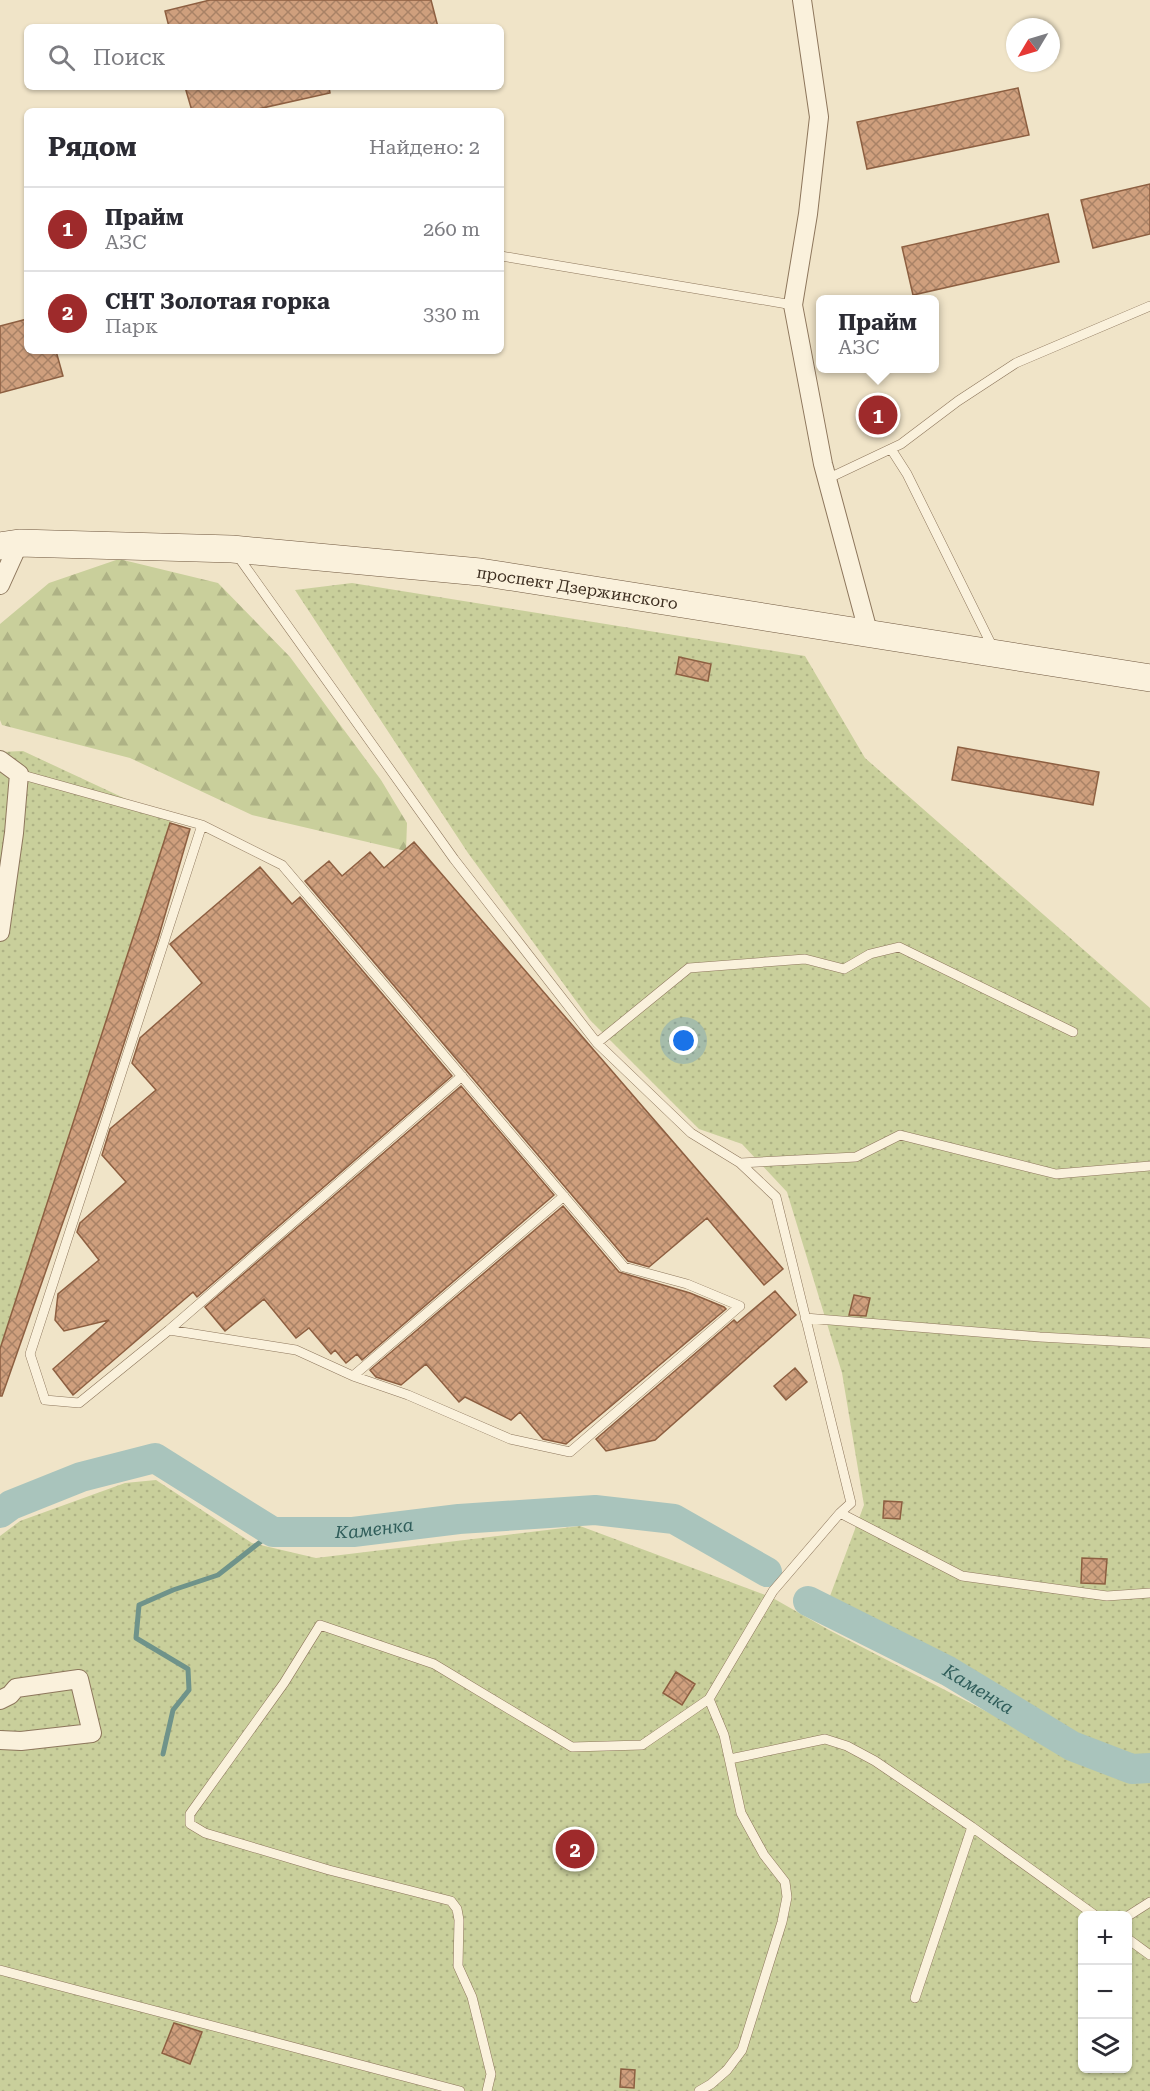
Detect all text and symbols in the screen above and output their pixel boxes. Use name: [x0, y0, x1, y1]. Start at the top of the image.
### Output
north arrow: [1006, 18, 1060, 72]
search box: [24, 24, 504, 90]
icon: search: [45, 41, 78, 74]
text: Поиск: [93, 45, 165, 70]
text: Рядом: [48, 132, 137, 162]
text: Найдено: 2: [369, 135, 480, 159]
text: Прайм: [105, 205, 184, 230]
text: 1: [62, 217, 73, 241]
text: 260 m: [423, 217, 480, 241]
text: АЗС: [105, 230, 147, 254]
text: СНТ Золотая горка: [105, 289, 330, 314]
popup: [816, 295, 939, 373]
text: 2: [62, 301, 73, 325]
text: 330 m: [423, 301, 480, 325]
text: Прайм: [838, 310, 917, 335]
text: Парк: [105, 314, 158, 338]
text: АЗС: [838, 335, 880, 359]
pin: 1: [858, 392, 898, 438]
street label: проспект Дзержинского: [475, 563, 679, 613]
your location: [669, 1026, 698, 1055]
water label: Каменка: [334, 1514, 415, 1543]
water label: Каменка: [939, 1659, 1018, 1718]
pin: 2: [556, 1826, 594, 1872]
map controls: [1078, 1911, 1132, 2073]
button: +: [1078, 1911, 1132, 1965]
button: −: [1078, 1965, 1132, 2019]
button: layers: [1078, 2019, 1132, 2073]

